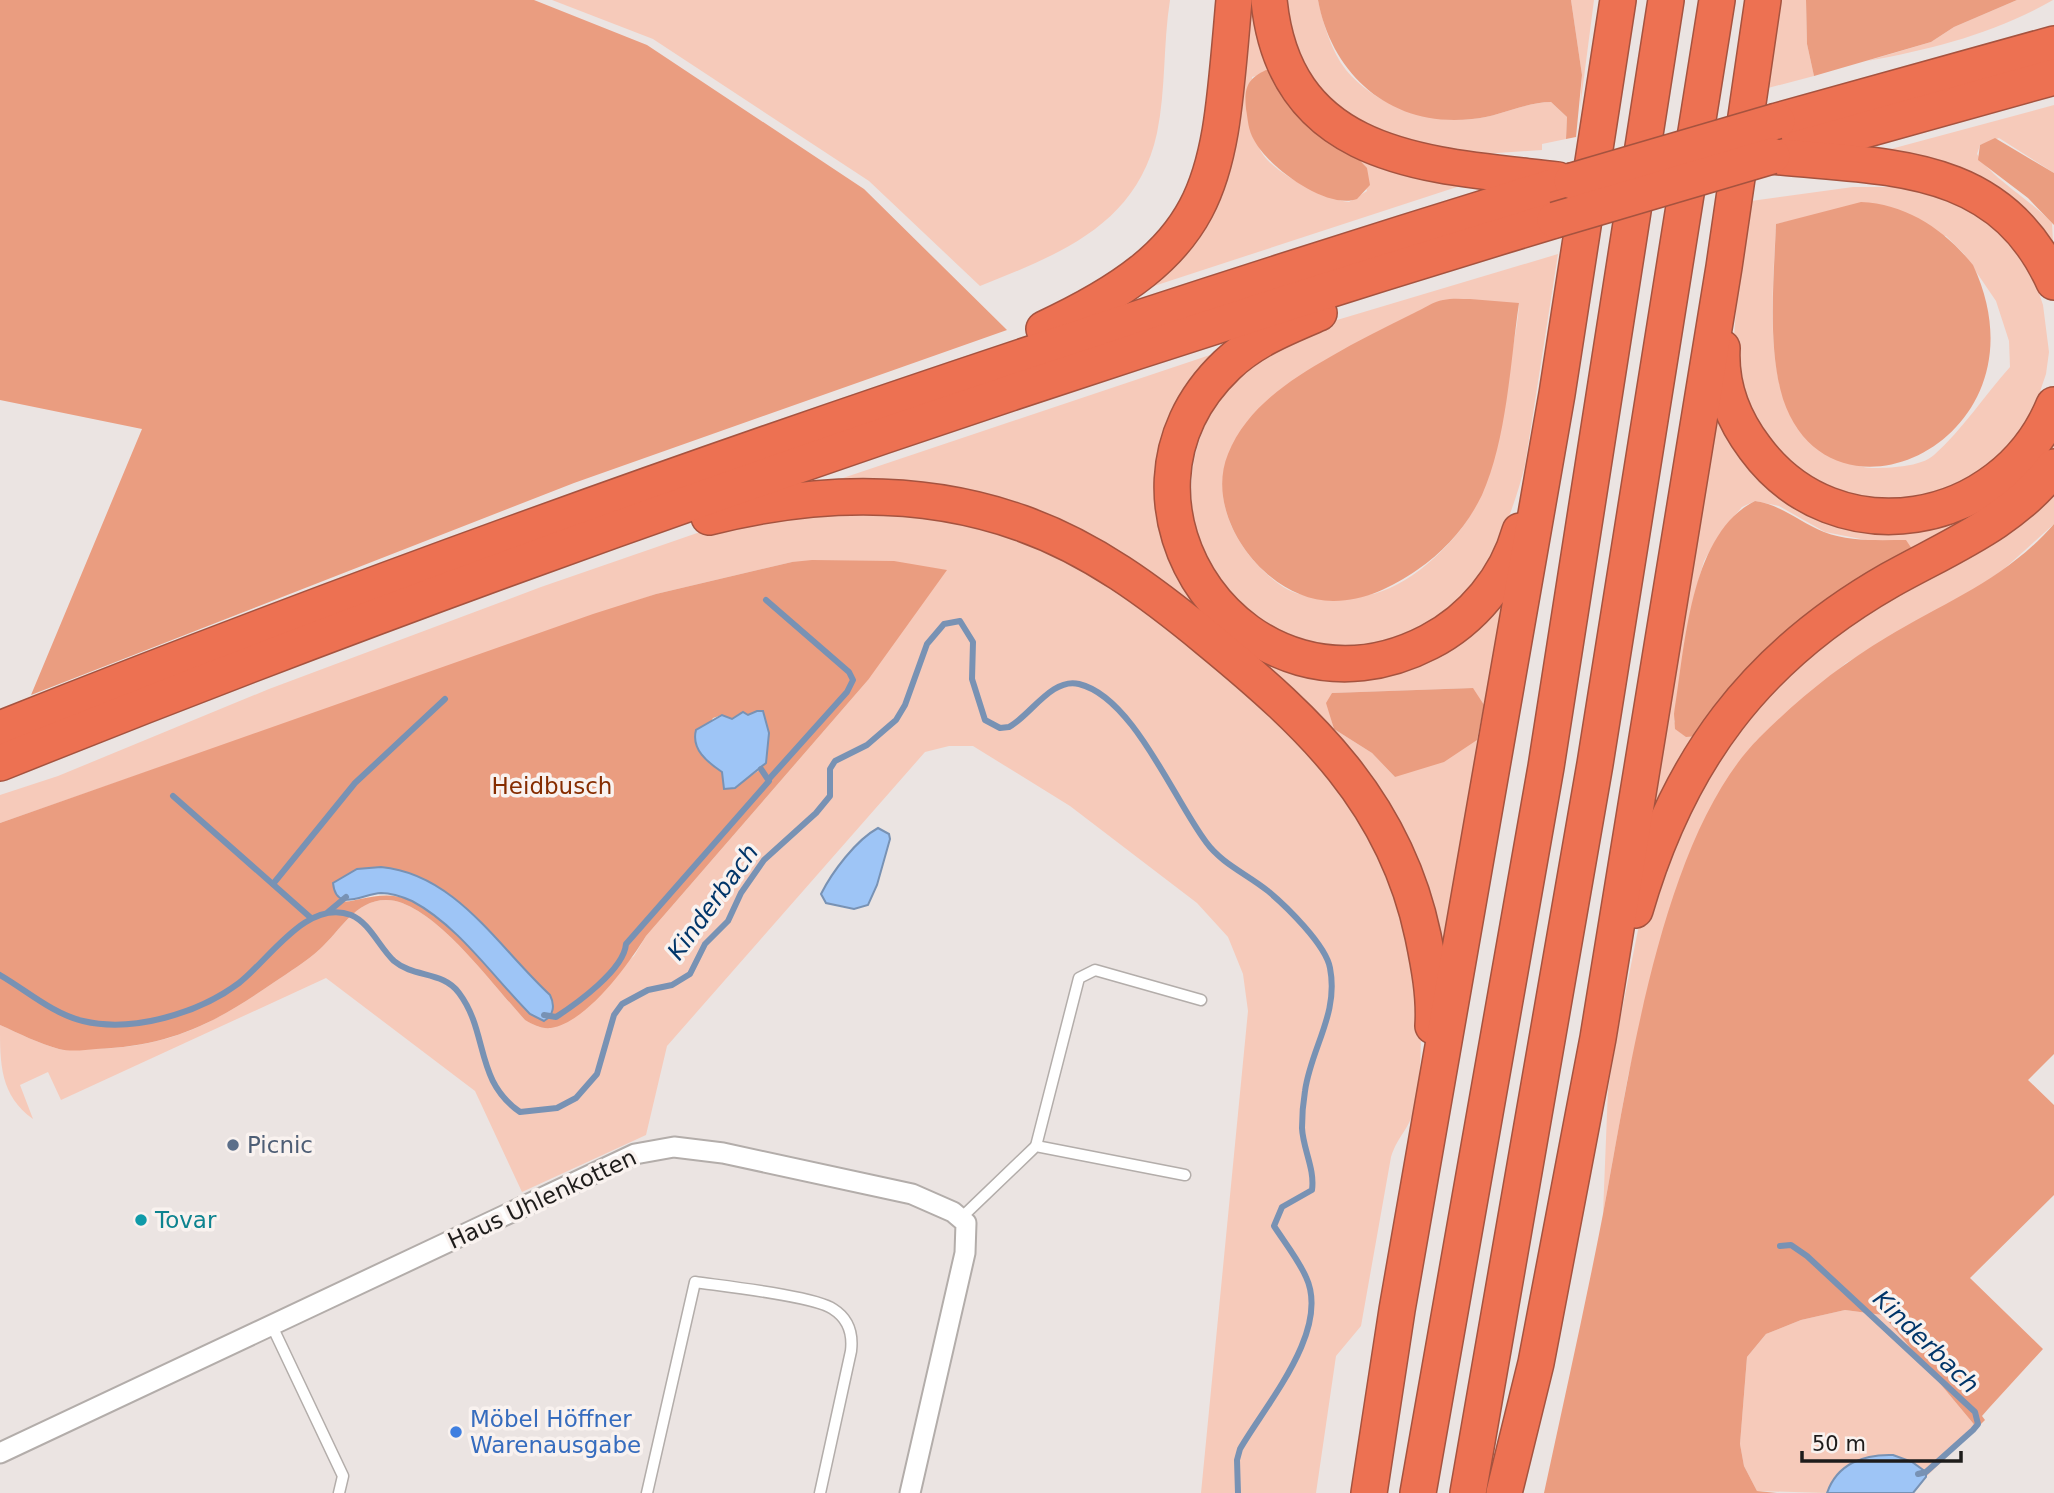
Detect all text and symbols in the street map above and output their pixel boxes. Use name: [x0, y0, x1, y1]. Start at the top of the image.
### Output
park label: Heidbusch: [492, 773, 612, 799]
water label: Kinderbach: [662, 839, 764, 965]
place label: Picnic: [247, 1132, 313, 1158]
marker: Picnic: [225, 1137, 241, 1153]
street label: Haus Uhlenkotten: [444, 1144, 640, 1254]
place label: Tovar: [154, 1207, 217, 1233]
marker: Tovar: [133, 1212, 149, 1228]
water label: Kinderbach: [1867, 1285, 1985, 1399]
place label: Möbel Höffner Warenausgabe: [470, 1406, 641, 1458]
scale bar: [1802, 1420, 1961, 1464]
marker: Möbel Höffner Warenausgabe: [448, 1424, 464, 1440]
text: 50 m: [1812, 1432, 1866, 1456]

